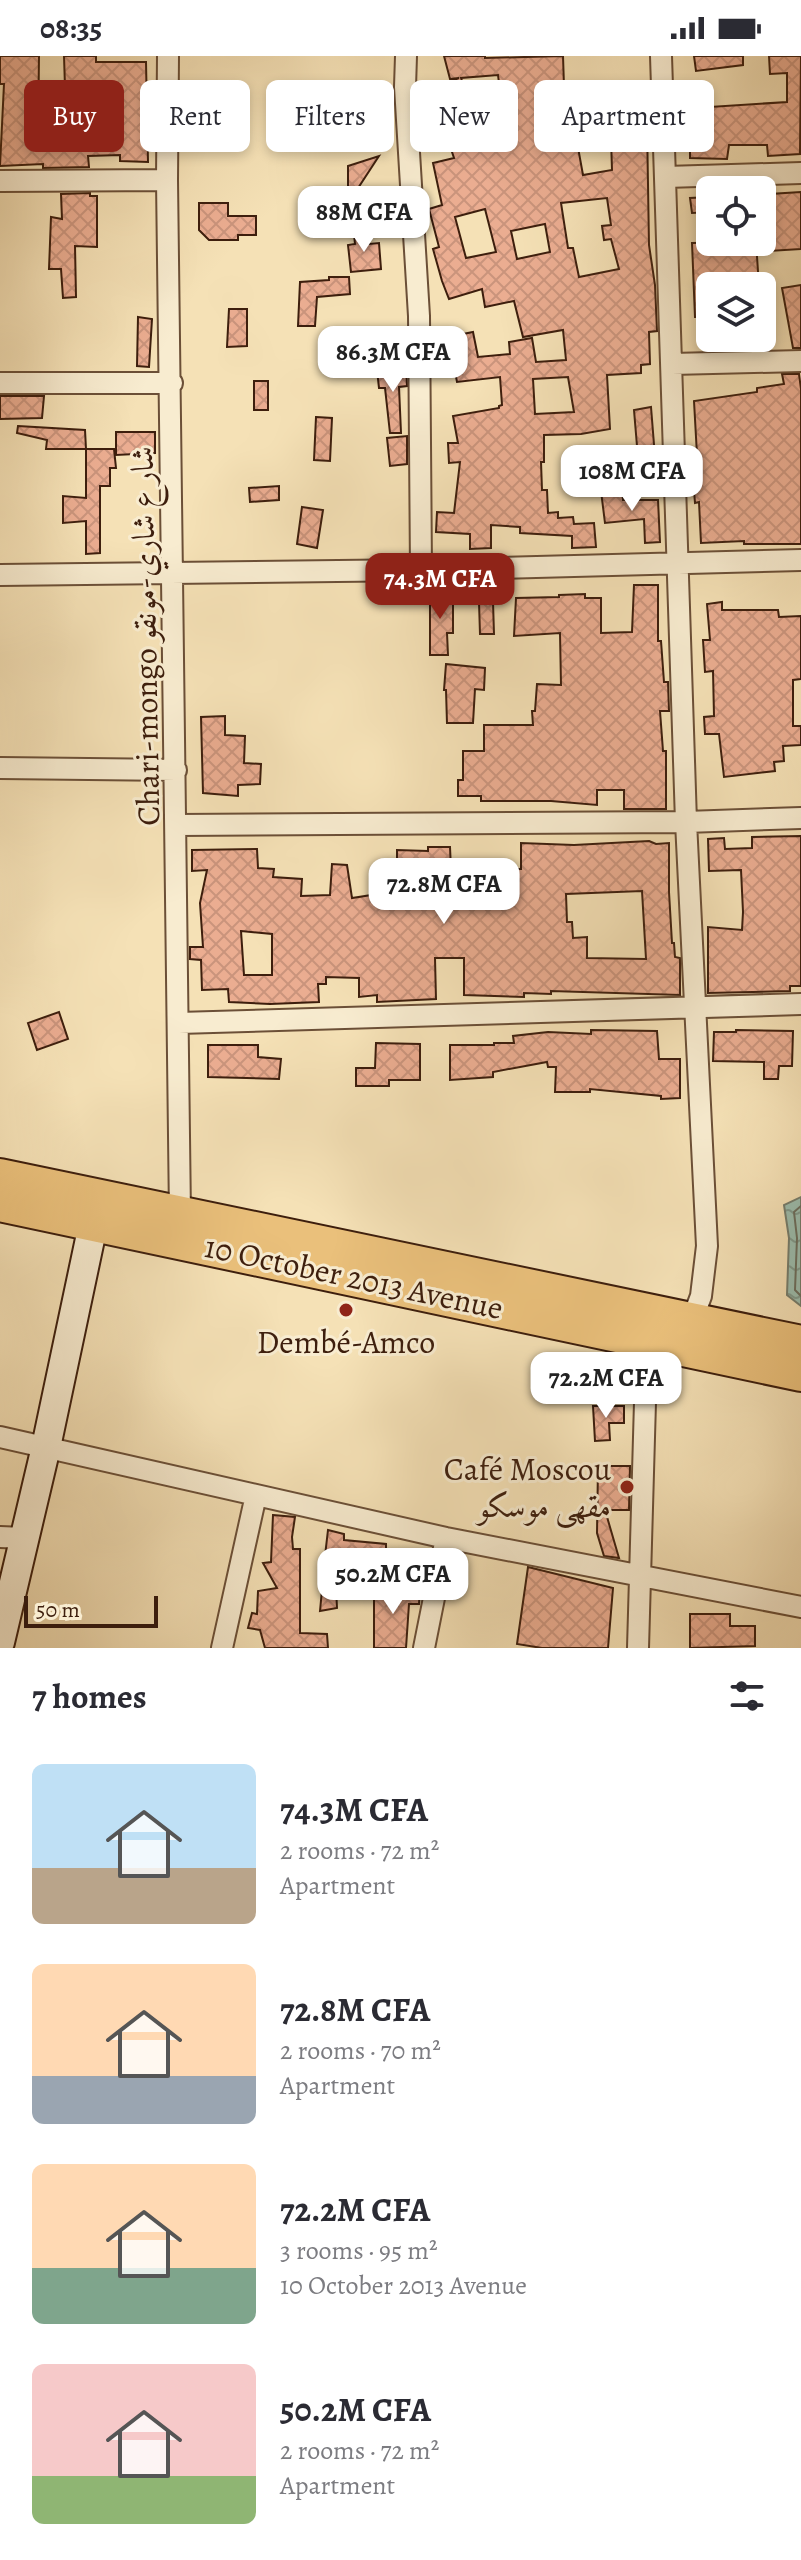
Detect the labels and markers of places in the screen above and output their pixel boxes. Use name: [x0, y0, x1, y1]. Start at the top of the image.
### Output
pin: 88M CFA: [290, 186, 438, 254]
pin: 86.3M CFA: [301, 326, 485, 394]
pin: 108M CFA: [549, 445, 715, 513]
pin: 74.3M CFA: [348, 553, 532, 621]
pin: 72.8M CFA: [352, 858, 536, 926]
marker: Dembé-Amco: [337, 1301, 355, 1319]
place label: Dembé-Amco: [257, 1320, 435, 1364]
pin: 72.2M CFA: [514, 1352, 698, 1420]
place label: Café Moscou مقهى موسكو: [444, 1447, 612, 1528]
marker: Café Moscou مقهى موسكو: [618, 1478, 636, 1496]
pin: 50.2M CFA: [301, 1548, 485, 1616]

